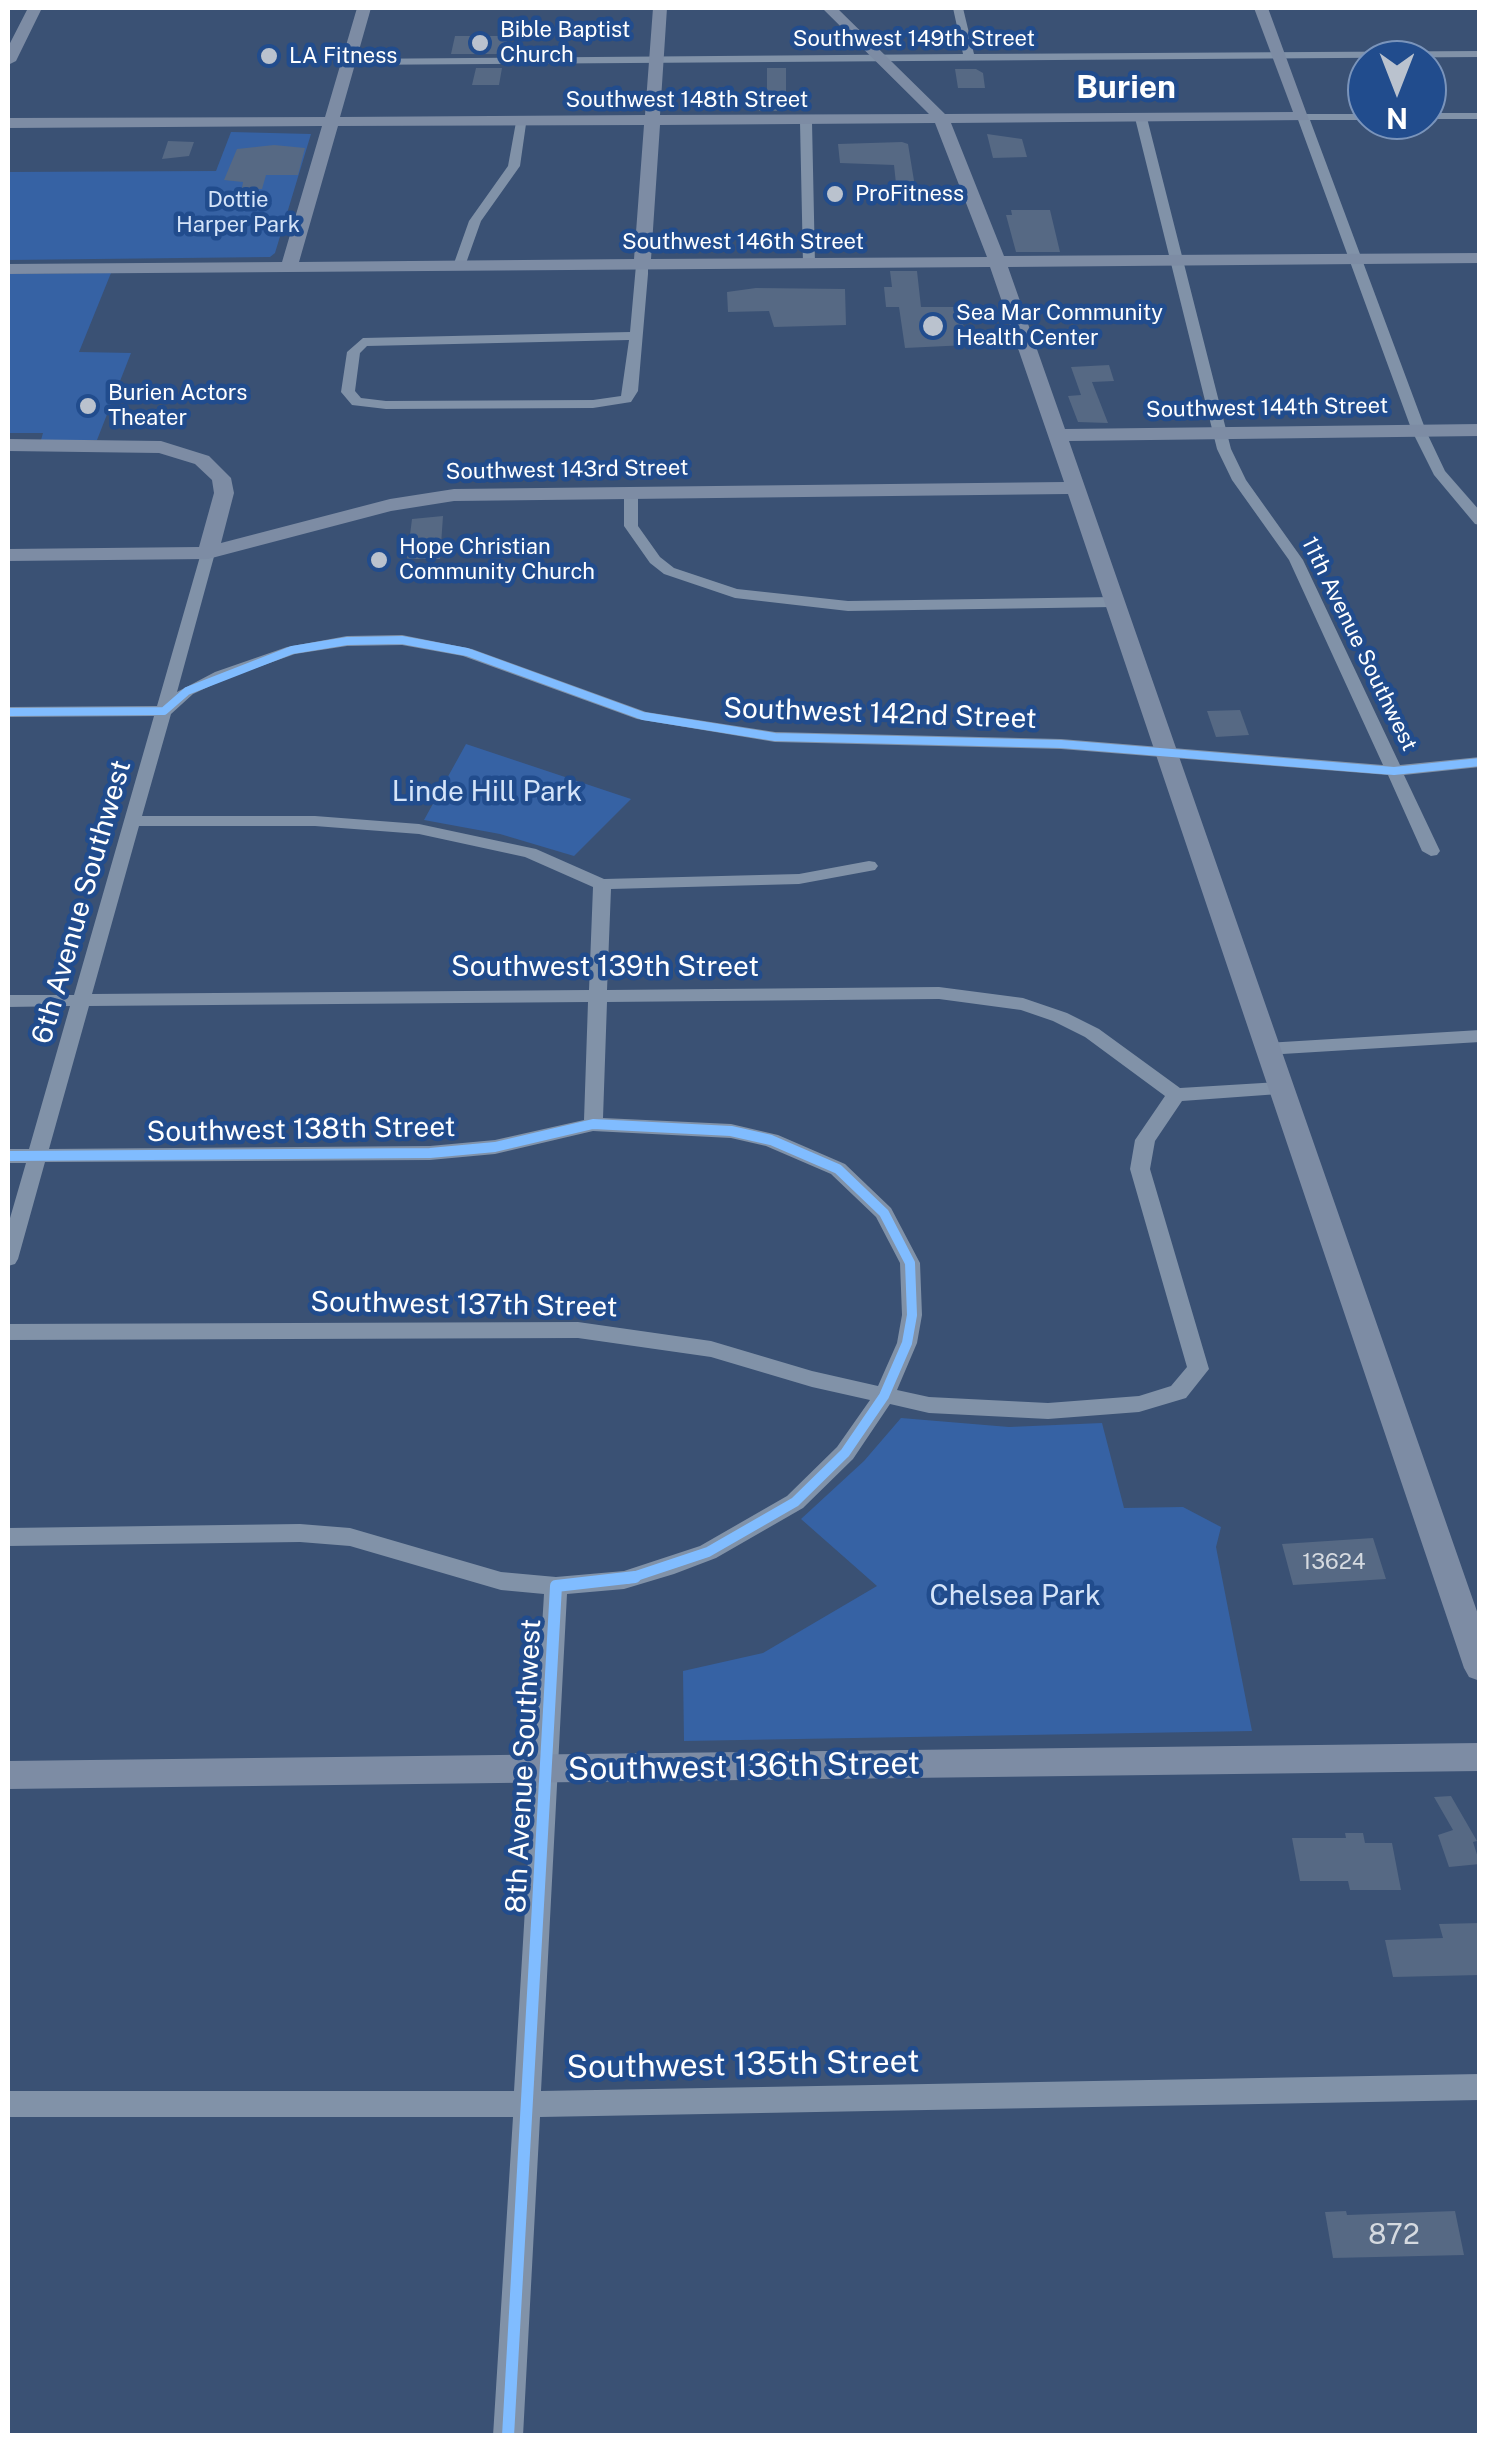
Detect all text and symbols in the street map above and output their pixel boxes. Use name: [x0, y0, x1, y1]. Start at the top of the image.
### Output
place label: Bible Baptist Church: [500, 17, 630, 68]
street label: Southwest 149th Street: [793, 26, 1035, 52]
marker: Bible Baptist Church: [469, 32, 491, 54]
north arrow: [1347, 40, 1447, 140]
place label: LA Fitness: [289, 43, 397, 69]
marker: LA Fitness: [258, 45, 280, 67]
district label: Burien: [1076, 69, 1176, 107]
street label: Southwest 148th Street: [566, 87, 808, 113]
text: N: [1386, 102, 1408, 135]
place label: ProFitness: [855, 181, 964, 207]
marker: ProFitness: [824, 183, 846, 205]
park label: Dottie Harper Park: [176, 187, 300, 238]
street label: Southwest 146th Street: [622, 229, 864, 255]
place label: Sea Mar Community Health Center: [956, 300, 1163, 352]
marker: Sea Mar Community Health Center: [920, 313, 946, 339]
place label: Burien Actors Theater: [108, 380, 247, 432]
street label: Southwest 144th Street: [1146, 393, 1388, 423]
marker: Burien Actors Theater: [77, 395, 99, 417]
street label: Southwest 143rd Street: [445, 455, 689, 485]
street label: 11th Avenue Southwest: [1296, 533, 1422, 755]
place label: Hope Christian Community Church: [399, 534, 595, 586]
marker: Hope Christian Community Church: [368, 549, 390, 571]
street label: Southwest 142nd Street: [723, 692, 1037, 736]
street label: 6th Avenue Southwest: [25, 756, 139, 1048]
park label: Linde Hill Park: [392, 775, 582, 809]
street label: Southwest 139th Street: [451, 950, 759, 984]
street label: Southwest 138th Street: [146, 1111, 456, 1149]
street label: Southwest 137th Street: [310, 1286, 618, 1324]
house number: 13624: [1302, 1549, 1366, 1575]
park label: Chelsea Park: [929, 1579, 1101, 1613]
street label: 8th Avenue Southwest: [500, 1618, 548, 1914]
street label: Southwest 136th Street: [568, 1745, 920, 1789]
street label: Southwest 135th Street: [566, 2043, 920, 2087]
house number: 872: [1368, 2218, 1420, 2252]

